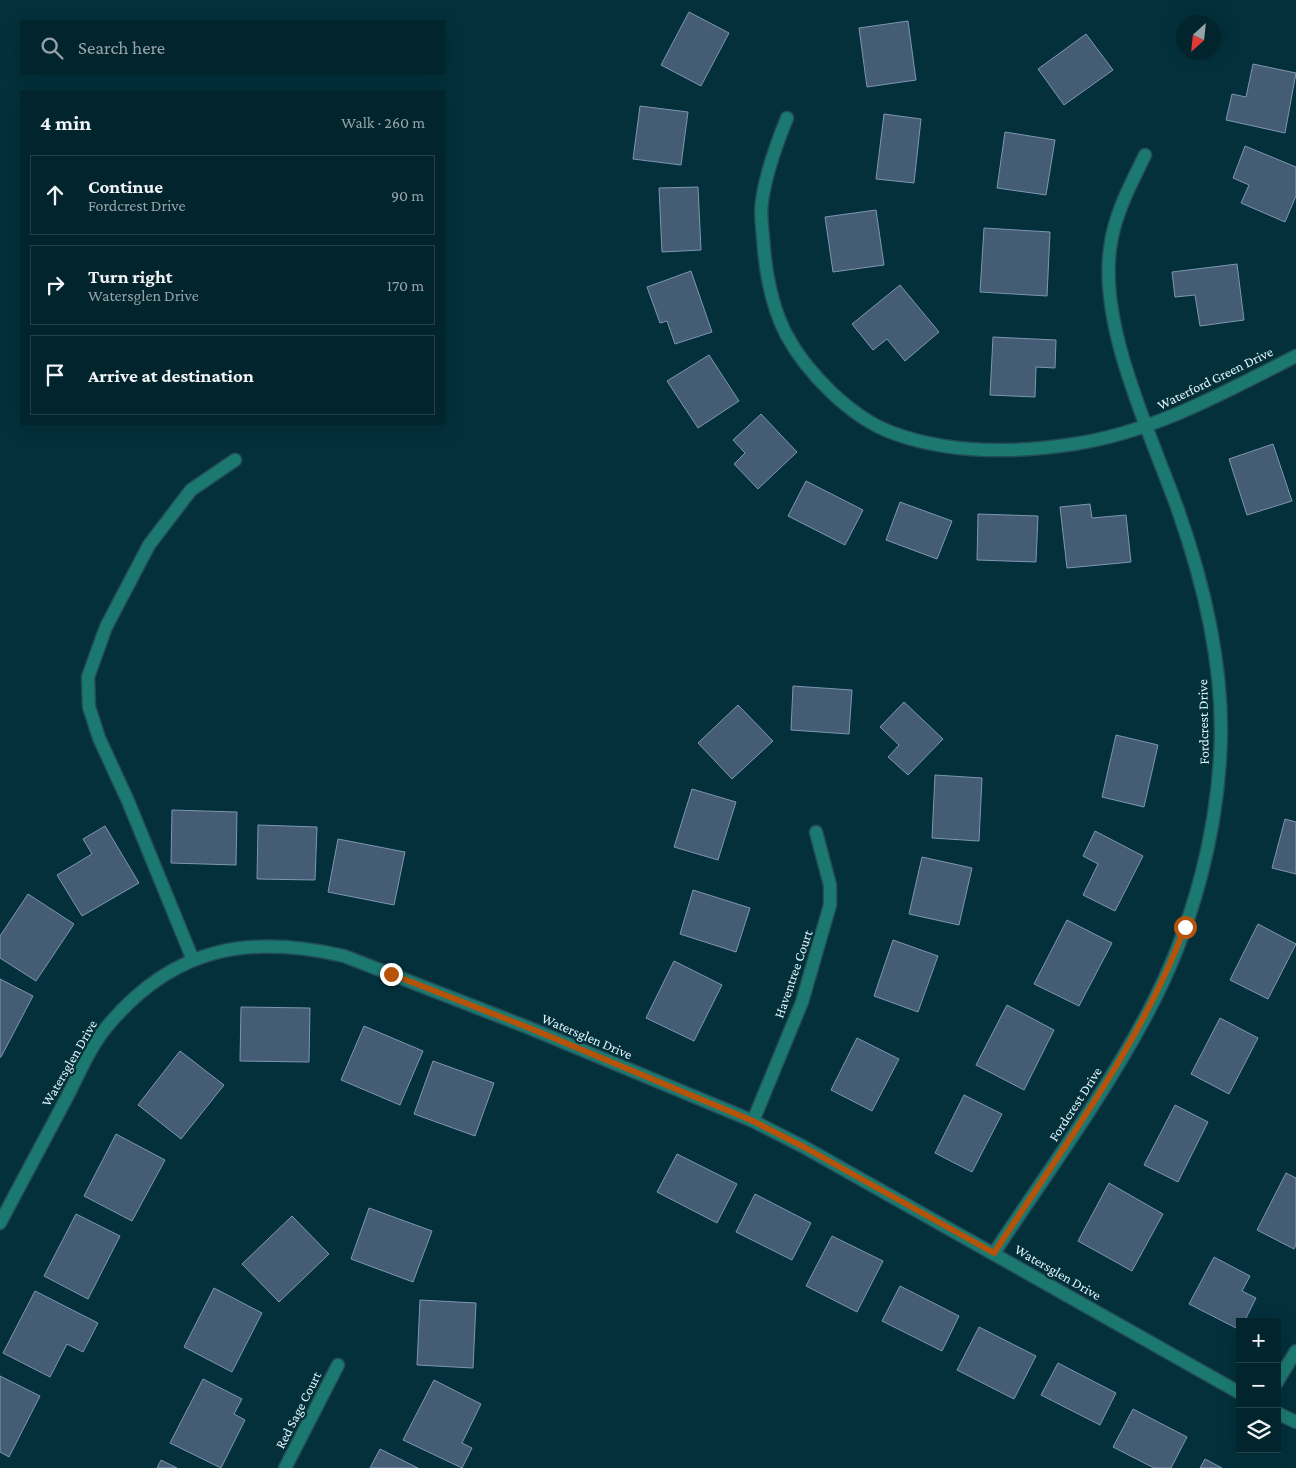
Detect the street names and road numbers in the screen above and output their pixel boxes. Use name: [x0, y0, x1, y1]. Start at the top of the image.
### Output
street label: Waterford Green Drive: [1155, 343, 1275, 413]
street label: Fordcrest Drive: [1194, 679, 1212, 765]
street label: Haventree Court: [770, 928, 816, 1020]
street label: Watersglen Drive: [539, 1010, 635, 1062]
street label: Watersglen Drive: [38, 1017, 100, 1109]
street label: Fordcrest Drive: [1045, 1064, 1105, 1144]
street label: Watersglen Drive: [1012, 1241, 1104, 1303]
street label: Red Sage Court: [272, 1368, 324, 1451]

